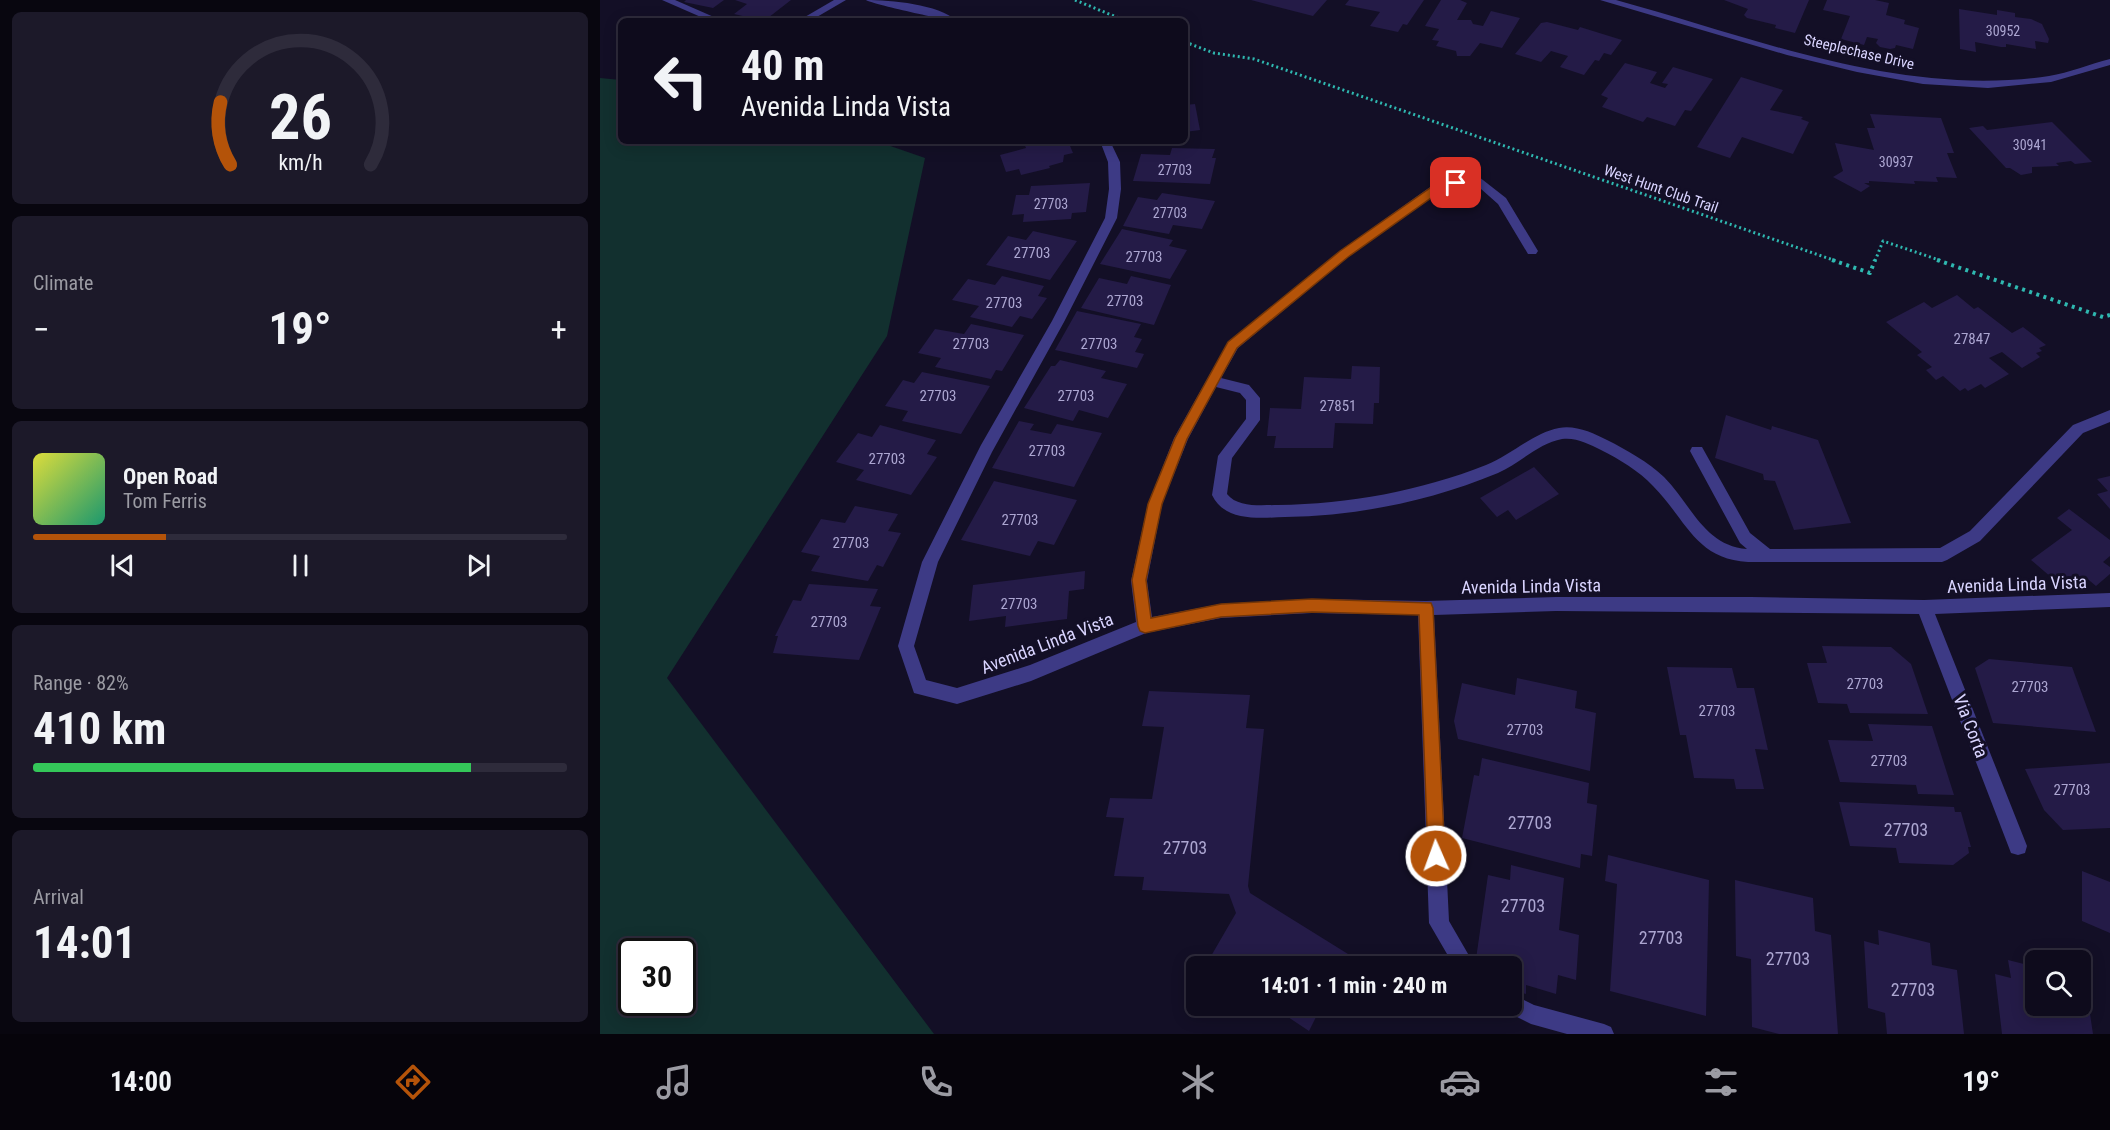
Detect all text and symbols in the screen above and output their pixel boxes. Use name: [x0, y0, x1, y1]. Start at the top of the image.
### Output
house number: 30952: [1986, 23, 2020, 39]
street label: Steeplechase Drive: [1802, 31, 1916, 73]
text: 40 m: [741, 41, 824, 90]
icon: left: [642, 42, 720, 120]
text: 26: [268, 81, 332, 154]
text: Avenida Linda Vista: [741, 91, 951, 123]
house number: 30941: [2013, 137, 2047, 153]
text: km/h: [278, 151, 322, 176]
house number: 30937: [1879, 154, 1913, 170]
pin: [1430, 157, 1481, 208]
street label: West Hunt Club Trail: [1601, 161, 1721, 217]
house number: 27703: [1158, 162, 1192, 178]
icon: arrive: [1439, 166, 1472, 199]
house number: 27703: [1034, 196, 1068, 212]
house number: 27703: [1153, 205, 1187, 221]
house number: 27703: [1013, 244, 1051, 262]
house number: 27703: [1125, 248, 1163, 266]
text: Climate: [33, 271, 93, 295]
house number: 27703: [1106, 292, 1144, 310]
house number: 27703: [985, 294, 1023, 312]
text: 19°: [269, 302, 332, 355]
text: −: [33, 310, 50, 349]
text: +: [551, 310, 567, 349]
house number: 27847: [1953, 330, 1991, 348]
house number: 27703: [952, 335, 990, 353]
house number: 27703: [1080, 335, 1118, 353]
house number: 27703: [919, 387, 957, 405]
house number: 27703: [1057, 387, 1095, 405]
house number: 27851: [1319, 397, 1357, 415]
house number: 27703: [1028, 442, 1066, 460]
house number: 27703: [868, 450, 906, 468]
text: Open Road: [123, 464, 218, 489]
text: Tom Ferris: [123, 489, 207, 513]
house number: 27703: [1001, 511, 1039, 529]
house number: 27703: [832, 534, 870, 552]
icon: previous: [106, 549, 139, 582]
icon: pause: [284, 549, 317, 582]
icon: next: [462, 549, 495, 582]
street label: Avenida Linda Vista: [1947, 571, 2087, 597]
street label: Avenida Linda Vista: [1461, 574, 1601, 598]
house number: 27703: [1000, 595, 1038, 613]
street label: Avenida Linda Vista: [978, 608, 1116, 678]
house number: 27703: [810, 613, 848, 631]
text: Range · 82%: [33, 671, 129, 695]
house number: 27703: [1846, 675, 1884, 693]
house number: 27703: [2011, 678, 2049, 696]
street label: Via Corta: [1949, 691, 1993, 761]
text: 410 km: [33, 702, 166, 755]
house number: 27703: [1698, 702, 1736, 720]
house number: 27703: [1506, 721, 1544, 739]
house number: 27703: [1870, 752, 1908, 770]
house number: 27703: [2053, 781, 2091, 799]
house number: 27703: [1508, 812, 1552, 833]
house number: 27703: [1884, 819, 1928, 840]
position arrow: [1404, 824, 1468, 888]
house number: 27703: [1163, 837, 1207, 858]
text: Arrival: [33, 885, 84, 909]
house number: 27703: [1501, 895, 1545, 916]
text: 14:01: [33, 916, 136, 969]
house number: 27703: [1639, 927, 1683, 948]
speed limit sign: 30: [618, 938, 696, 1016]
house number: 27703: [1766, 948, 1810, 969]
map controls: [2025, 950, 2091, 1016]
button: search: [2025, 950, 2091, 1016]
text: 14:01 · 1 min · 240 m: [1261, 973, 1447, 998]
house number: 27703: [1891, 979, 1935, 1000]
icon: directions: [392, 1061, 434, 1103]
icon: music: [653, 1061, 695, 1103]
icon: phone: [915, 1061, 957, 1103]
icon: climate: [1177, 1061, 1219, 1103]
icon: car: [1439, 1061, 1481, 1103]
icon: filters: [1700, 1061, 1742, 1103]
text: 14:00: [110, 1066, 172, 1098]
text: 19°: [1962, 1066, 2000, 1098]

